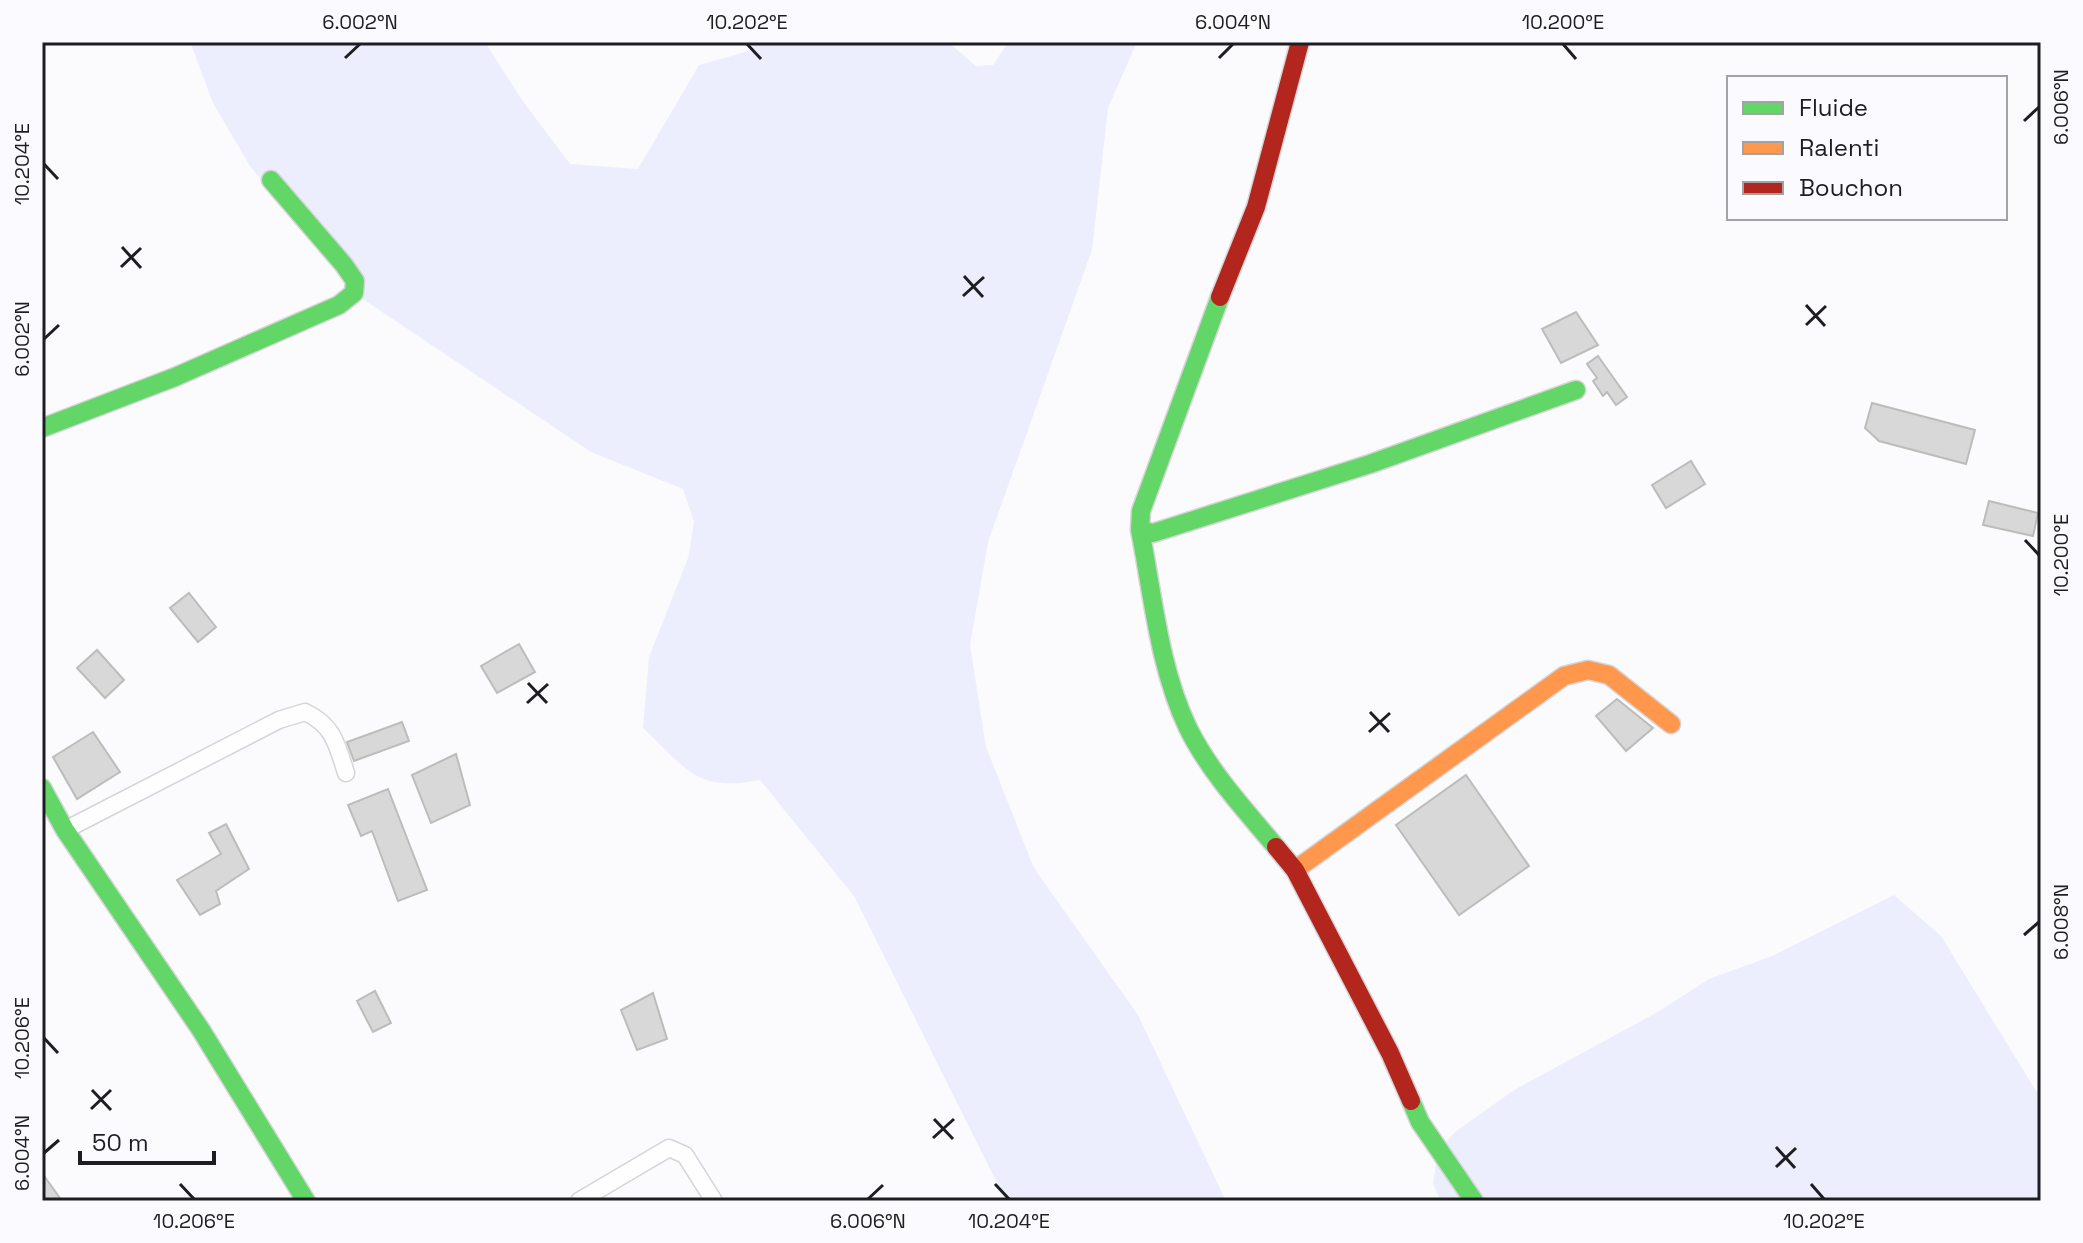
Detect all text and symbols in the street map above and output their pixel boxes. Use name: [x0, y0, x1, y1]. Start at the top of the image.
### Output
text: 6.002°N: [322, 9, 398, 35]
text: 10.202°E: [706, 9, 788, 35]
text: 6.004°N: [1195, 9, 1271, 35]
text: 10.200°E: [1522, 9, 1604, 35]
text: 6.006°N: [2048, 69, 2074, 145]
legend: [1727, 76, 2007, 220]
text: Fluide: [1799, 92, 1868, 123]
text: 10.204°E: [9, 123, 35, 205]
text: Ralenti: [1799, 132, 1879, 163]
text: Bouchon: [1799, 172, 1903, 203]
text: 6.002°N: [9, 301, 35, 377]
text: 10.200°E: [2048, 514, 2074, 596]
text: 6.008°N: [2048, 884, 2074, 960]
text: 10.206°E: [9, 997, 35, 1079]
text: 6.004°N: [9, 1115, 35, 1191]
scale bar: [80, 1115, 214, 1165]
text: 50 m: [92, 1127, 149, 1158]
text: 10.206°E: [153, 1208, 235, 1234]
text: 6.006°N: [830, 1208, 906, 1234]
text: 10.204°E: [968, 1208, 1050, 1234]
text: 10.202°E: [1783, 1208, 1865, 1234]

